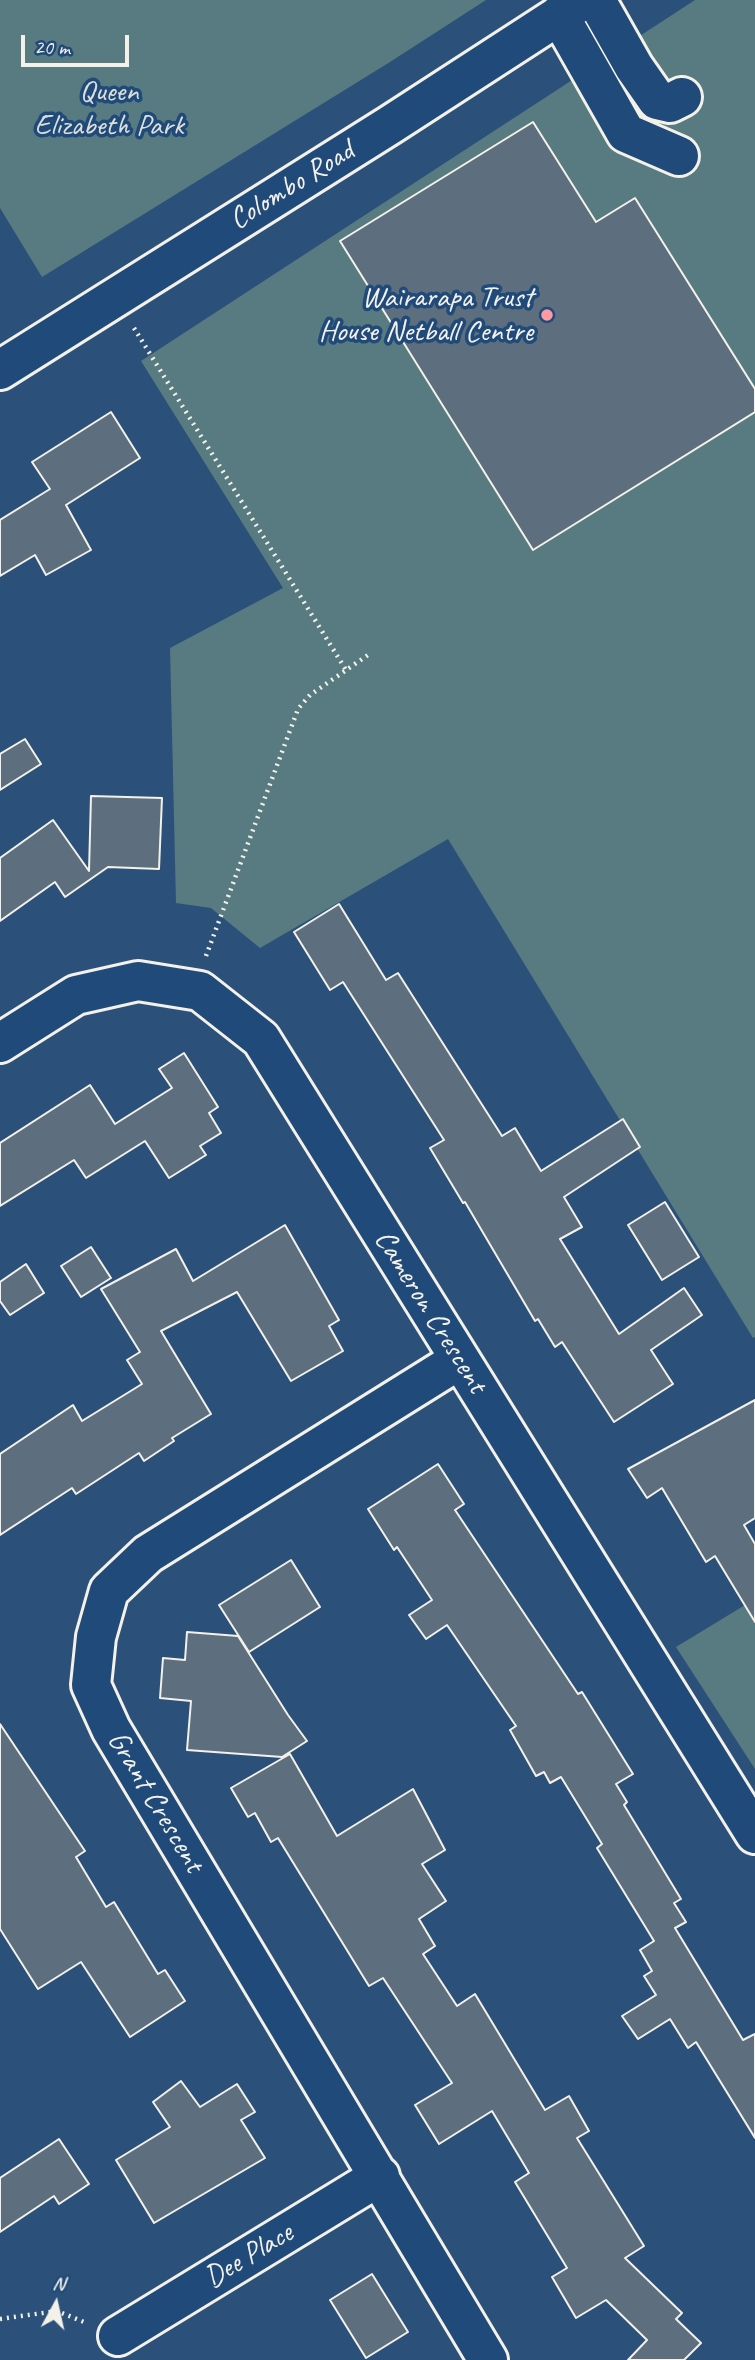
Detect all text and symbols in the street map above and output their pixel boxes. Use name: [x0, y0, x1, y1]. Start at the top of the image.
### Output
scale bar: [24, 21, 133, 65]
text: 20 m: [34, 34, 70, 60]
park label: Queen Elizabeth Park: [34, 74, 184, 144]
street label: Colombo Road: [223, 134, 361, 238]
place label: Wairarapa Trust House Netball Centre: [319, 280, 533, 350]
marker: Wairarapa Trust House Netball Centre: [539, 307, 555, 323]
street label: Cameron Crescent: [366, 1224, 494, 1400]
street label: Grant Crescent: [99, 1725, 211, 1879]
street label: Dee Place: [198, 2216, 300, 2296]
north arrow: [21, 2269, 91, 2339]
text: N: [51, 2271, 66, 2296]

